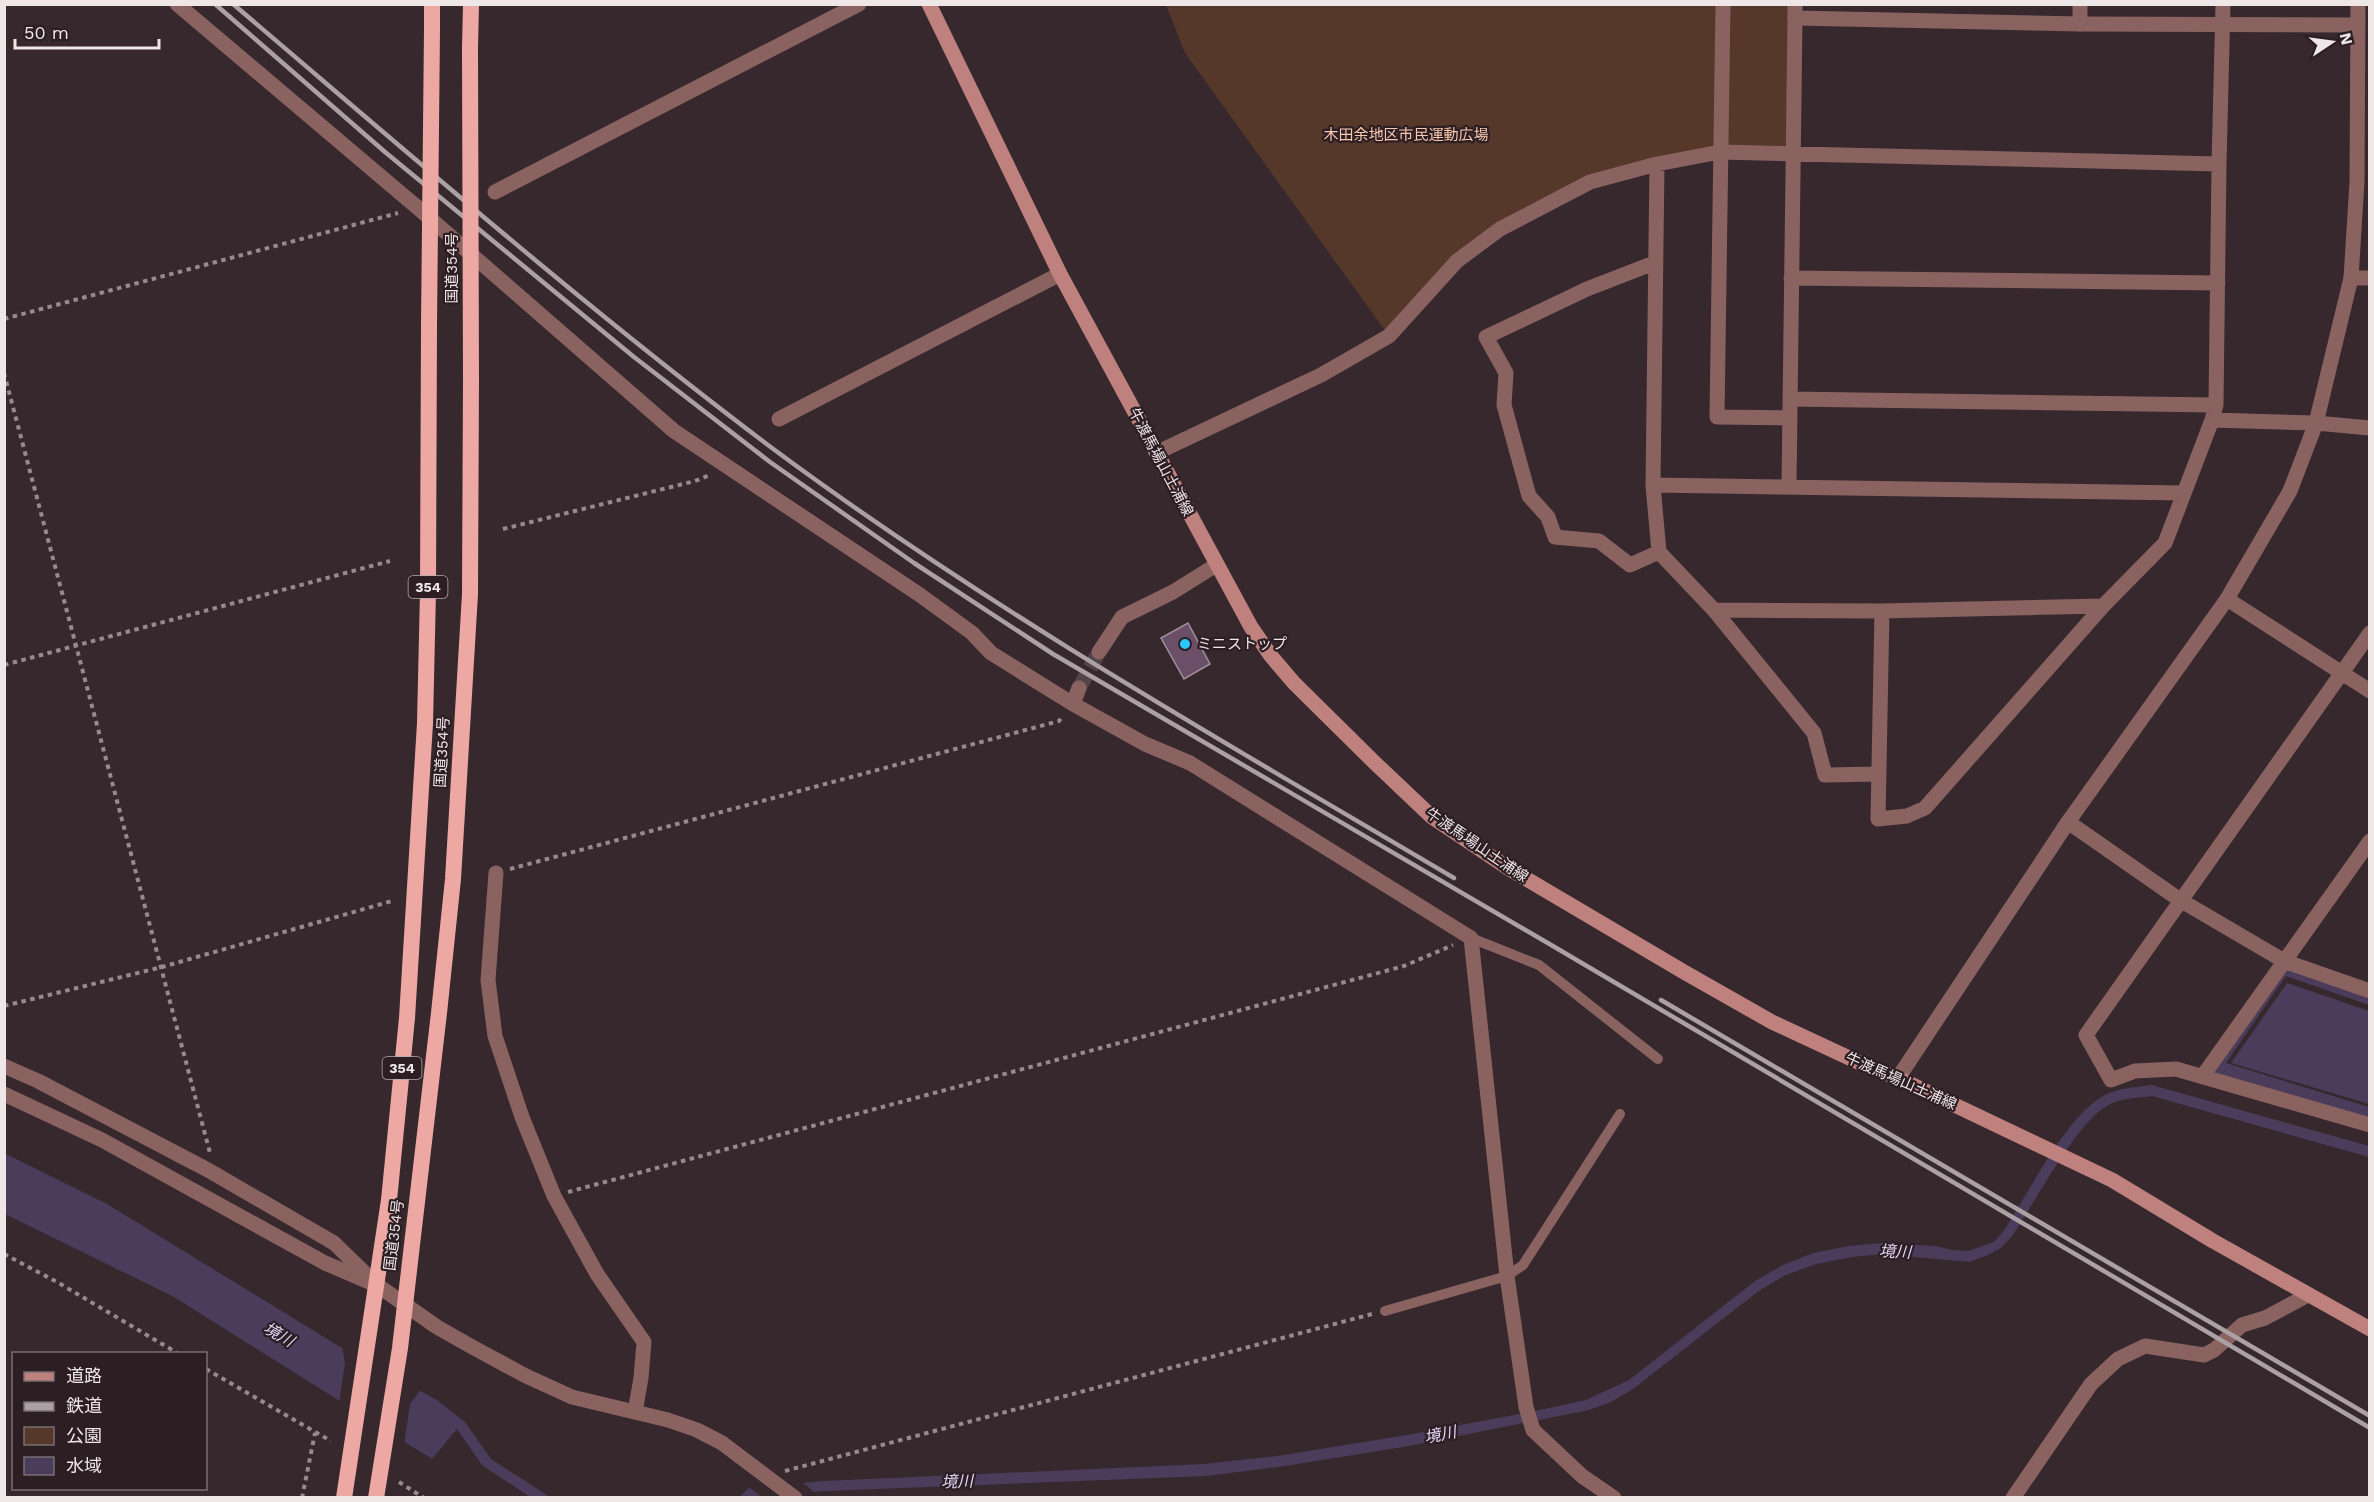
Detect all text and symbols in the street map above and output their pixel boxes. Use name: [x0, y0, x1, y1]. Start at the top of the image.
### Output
scale bar: [15, 12, 159, 50]
north arrow: [2302, 12, 2362, 72]
text: 50 m: [24, 22, 69, 43]
text: N: [2336, 31, 2357, 47]
park label: 木田余地区市民運動広場: [1323, 126, 1489, 144]
street label: 国道354号: [443, 232, 461, 304]
street label: 牛渡馬場山土浦線: [1125, 405, 1197, 519]
road number: 354: [408, 576, 448, 598]
place label: ミニストップ: [1197, 635, 1287, 653]
marker: ミニストップ: [1178, 637, 1192, 651]
street label: 国道354号: [431, 716, 453, 788]
street label: 牛渡馬場山土浦線: [1422, 804, 1532, 886]
street label: 牛渡馬場山土浦線: [1843, 1048, 1959, 1114]
road number: 354: [382, 1057, 422, 1079]
street label: 国道354号: [381, 1198, 407, 1272]
water label: 境川: [1878, 1241, 1913, 1262]
water label: 境川: [260, 1318, 299, 1352]
legend: [12, 1352, 207, 1490]
text: 道路: [66, 1365, 102, 1386]
text: 鉄道: [66, 1395, 102, 1416]
water label: 境川: [1423, 1422, 1460, 1447]
text: 公園: [66, 1425, 102, 1446]
text: 水域: [66, 1455, 102, 1476]
water label: 境川: [941, 1471, 975, 1492]

